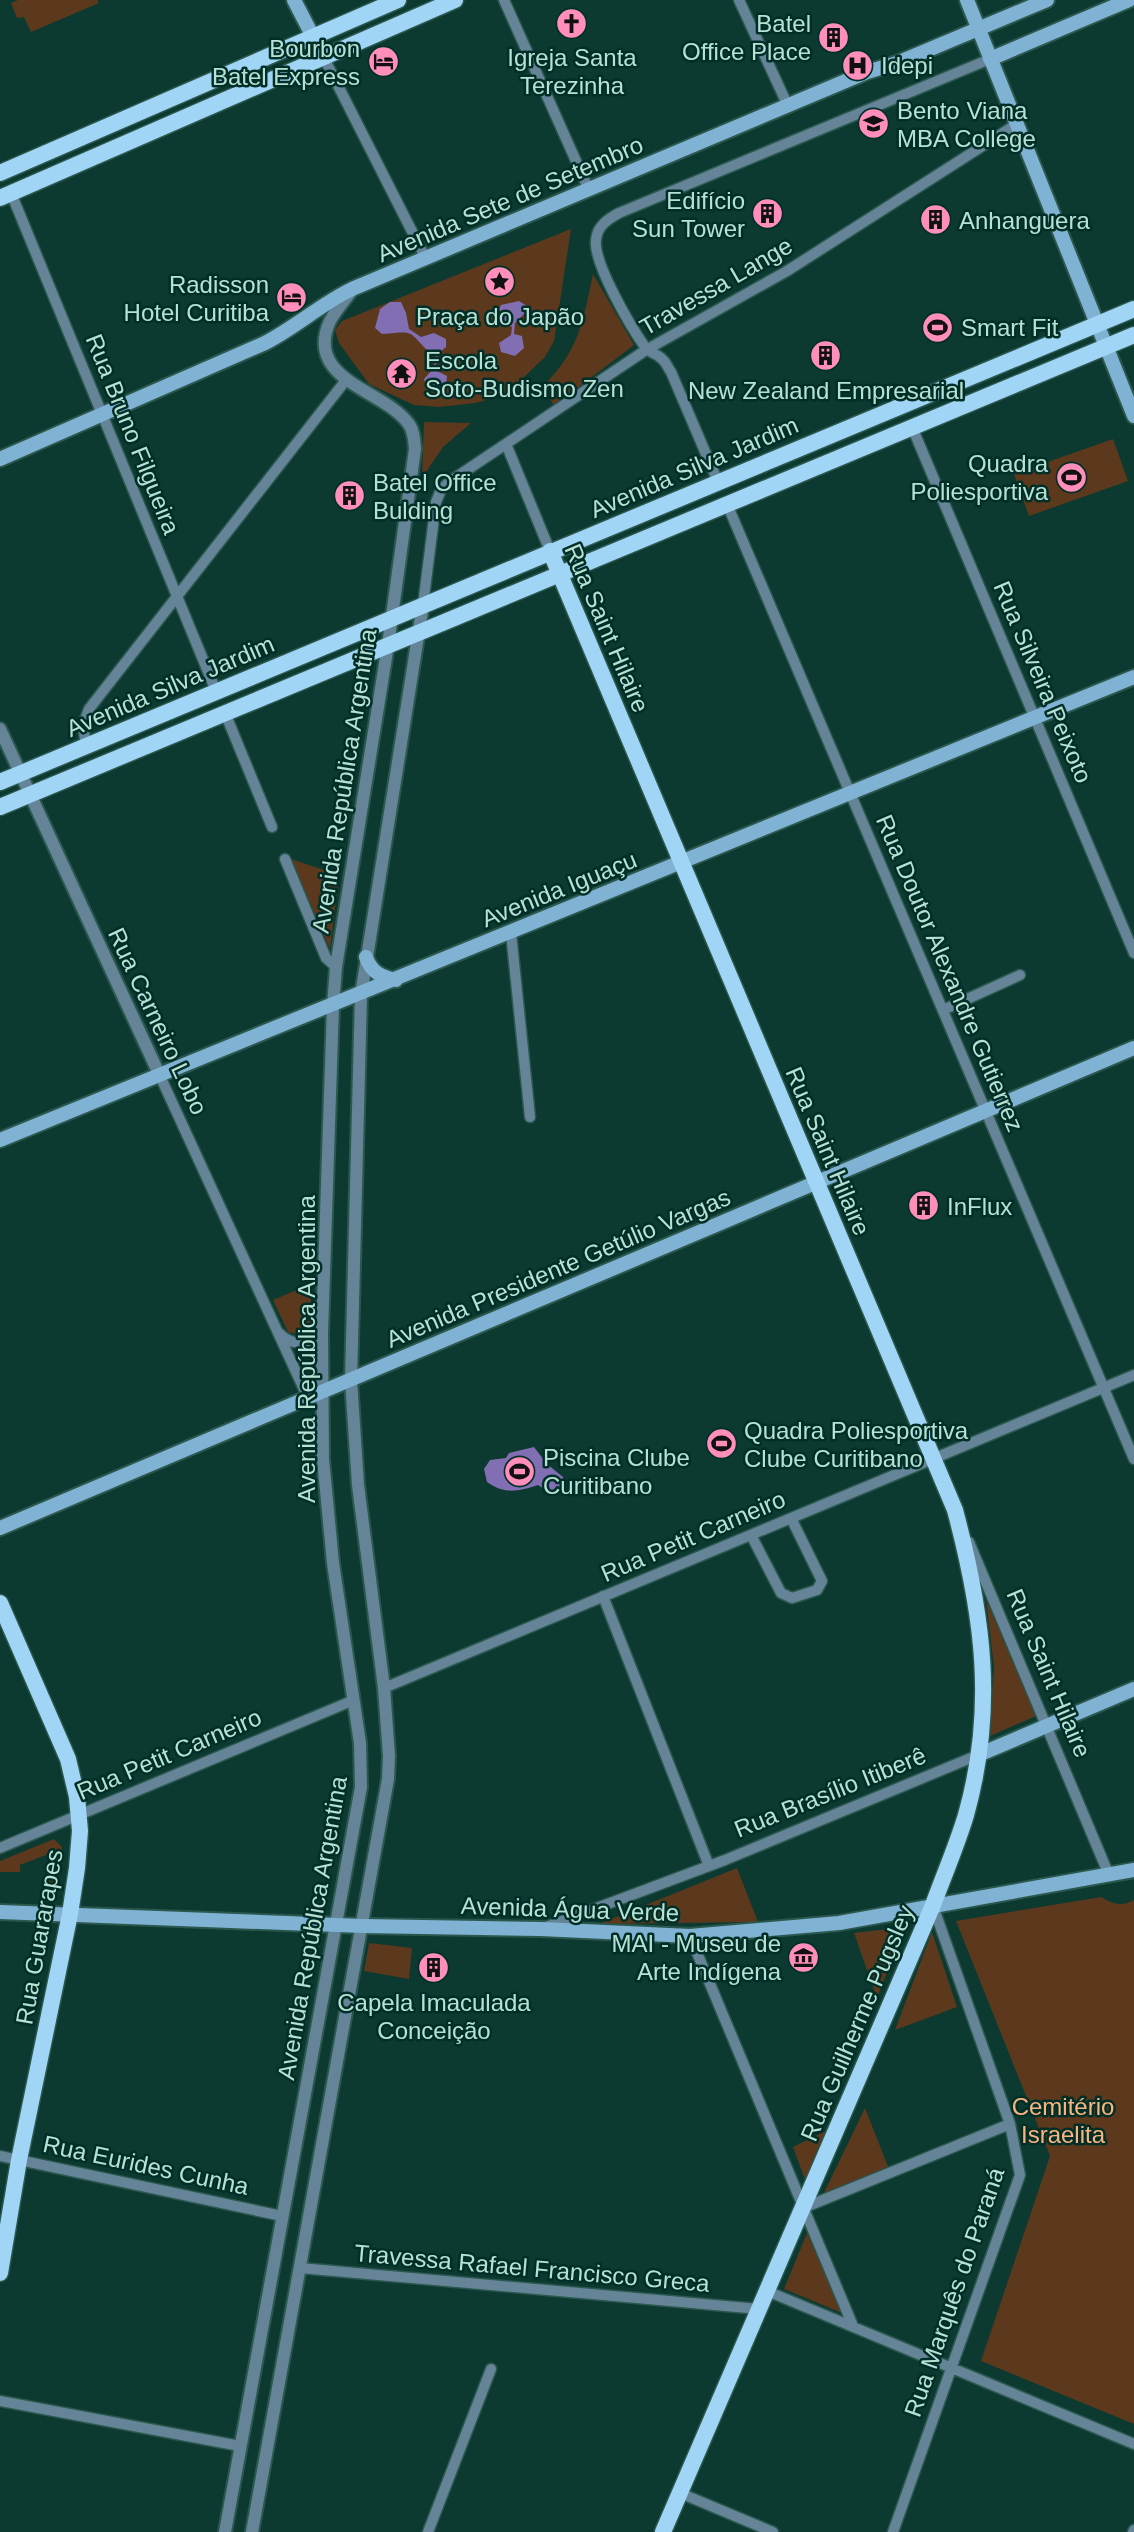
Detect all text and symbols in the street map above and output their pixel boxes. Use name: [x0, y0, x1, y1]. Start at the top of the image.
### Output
church icon: Igreja Santa Terezinha: [555, 6, 589, 40]
place label: Batel Office Place: [682, 10, 811, 65]
building icon: Batel Office Place: [817, 20, 851, 54]
place label: Bourbon Batel Express: [212, 35, 360, 90]
place label: Igreja Santa Terezinha: [507, 44, 637, 99]
hotel icon: Bourbon Batel Express: [366, 45, 400, 79]
hospital icon: Idepi: [841, 48, 875, 82]
place label: Idepi: [881, 52, 933, 79]
place label: Bento Viana MBA College: [897, 97, 1036, 152]
school or university icon: Bento Viana MBA College: [857, 107, 891, 141]
street label: Avenida Sete de Setembro: [373, 131, 647, 267]
place label: Edifício Sun Tower: [632, 187, 745, 242]
building icon: Edifício Sun Tower: [751, 197, 785, 231]
building icon: Anhanguera: [919, 203, 953, 237]
place label: Anhanguera: [959, 207, 1090, 234]
street label: Travessa Lange: [635, 232, 797, 340]
place icon: Praça do Japão: [483, 265, 517, 299]
place label: Radisson Hotel Curitiba: [124, 271, 270, 326]
hotel icon: Radisson Hotel Curitiba: [275, 281, 309, 315]
place label: Praça do Japão: [416, 303, 584, 330]
sports icon: Smart Fit: [921, 310, 955, 344]
place label: Smart Fit: [961, 314, 1059, 341]
street label: Rua Bruno Filgueira: [81, 330, 186, 539]
building icon: New Zealand Empresarial: [809, 339, 843, 373]
place label: Escola Soto-Budismo Zen: [425, 347, 624, 402]
temple icon: Escola Soto-Budismo Zen: [385, 357, 419, 391]
place label: New Zealand Empresarial: [688, 377, 964, 404]
street label: Avenida Silva Jardim: [586, 411, 802, 523]
place label: Quadra Poliesportiva: [911, 450, 1049, 505]
sports icon: Quadra Poliesportiva: [1054, 460, 1088, 494]
place label: Batel Office Bulding: [373, 469, 497, 524]
building icon: Batel Office Bulding: [333, 479, 367, 513]
street label: Rua Saint Hilaire: [559, 540, 655, 716]
street label: Rua Silveira Peixoto: [988, 577, 1098, 787]
street label: Avenida República Argentina: [307, 626, 382, 935]
street label: Avenida Silva Jardim: [62, 630, 278, 742]
street label: Rua Doutor Alexandre Gutierrez: [871, 811, 1029, 1135]
street label: Avenida Iguaçu: [477, 846, 641, 932]
street label: Rua Carneiro Lobo: [103, 923, 213, 1119]
street label: Rua Saint Hilaire: [780, 1063, 876, 1239]
street label: Avenida Presidente Getúlio Vargas: [382, 1183, 734, 1353]
building icon: InFlux: [907, 1189, 941, 1223]
place label: InFlux: [947, 1193, 1012, 1220]
street label: Avenida República Argentina: [293, 1194, 320, 1503]
place label: Quadra Poliesportiva Clube Curitibano: [744, 1417, 969, 1472]
sports icon: Quadra Poliesportiva Clube Curitibano: [704, 1427, 738, 1461]
place label: Piscina Clube Curitibano: [543, 1444, 690, 1499]
sports icon: Piscina Clube Curitibano: [503, 1454, 537, 1488]
street label: Rua Petit Carneiro: [597, 1485, 789, 1587]
street label: Rua Saint Hilaire: [1001, 1585, 1097, 1761]
street label: Rua Petit Carneiro: [73, 1703, 265, 1805]
street label: Rua Brasílio Itiberê: [730, 1741, 930, 1843]
street label: Avenida República Argentina: [272, 1773, 352, 2082]
street label: Rua Guararapes: [10, 1847, 68, 2027]
street label: Avenida Água Verde: [460, 1892, 680, 1926]
street label: Rua Guilherme Pugsley: [795, 1901, 919, 2145]
place label: MAI - Museu de Arte Indígena: [612, 1930, 782, 1985]
museum icon: MAI - Museu de Arte Indígena: [787, 1940, 821, 1974]
building icon: Capela Imaculada Conceição: [417, 1951, 451, 1985]
place label: Capela Imaculada Conceição: [337, 1989, 531, 2044]
park label: Cemitério Israelita: [1012, 2093, 1114, 2148]
street label: Rua Eurides Cunha: [41, 2130, 252, 2200]
street label: Rua Marquês do Paraná: [899, 2163, 1010, 2420]
street label: Travessa Rafael Francisco Greca: [353, 2239, 711, 2297]

